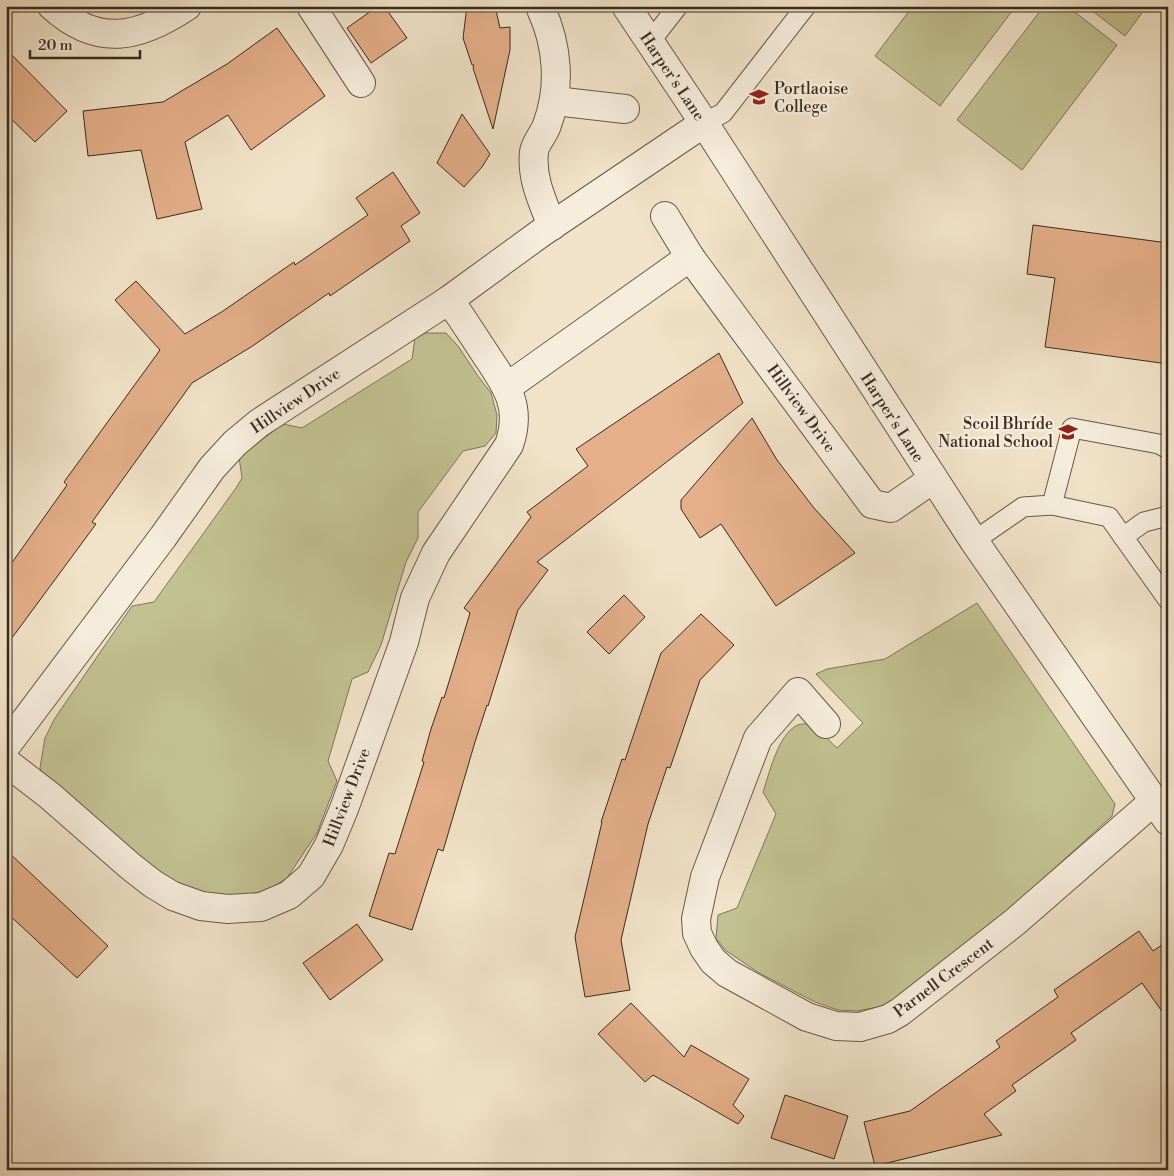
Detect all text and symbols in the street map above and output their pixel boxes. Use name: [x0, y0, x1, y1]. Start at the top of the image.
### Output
scale bar: [30, 28, 140, 60]
street label: Harper's Lane: [635, 28, 709, 125]
text: 20 m: [38, 36, 73, 55]
place label: Portlaoise College: [774, 79, 848, 117]
school or university icon: Portlaoise College: [748, 86, 770, 108]
street label: Hillview Drive: [763, 361, 840, 457]
street label: Hillview Drive: [247, 363, 344, 438]
street label: Harper's Lane: [856, 369, 929, 466]
place label: Scoil Bhríde National School: [938, 414, 1053, 452]
school or university icon: Scoil Bhríde National School: [1057, 421, 1079, 443]
street label: Hillview Drive: [319, 745, 375, 850]
street label: Parnell Crescent: [890, 934, 998, 1022]

